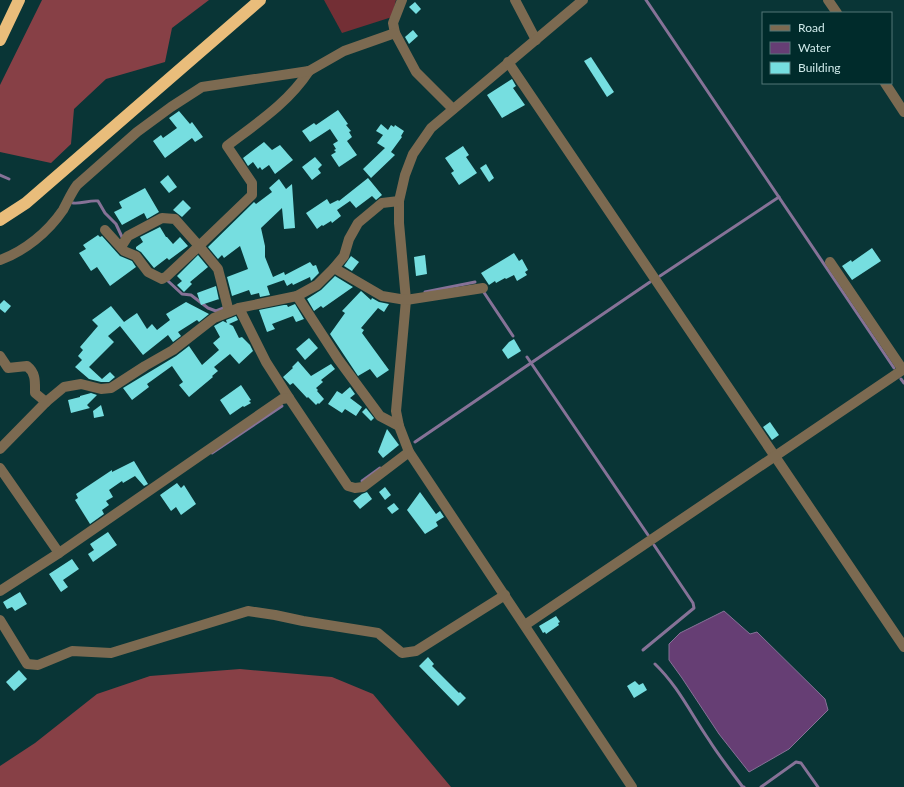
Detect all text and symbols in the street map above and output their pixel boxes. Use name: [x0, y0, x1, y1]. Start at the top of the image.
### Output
legend: [762, 12, 892, 84]
text: Road: [798, 20, 825, 35]
text: Water: [798, 40, 831, 55]
text: Building: [798, 60, 841, 75]

